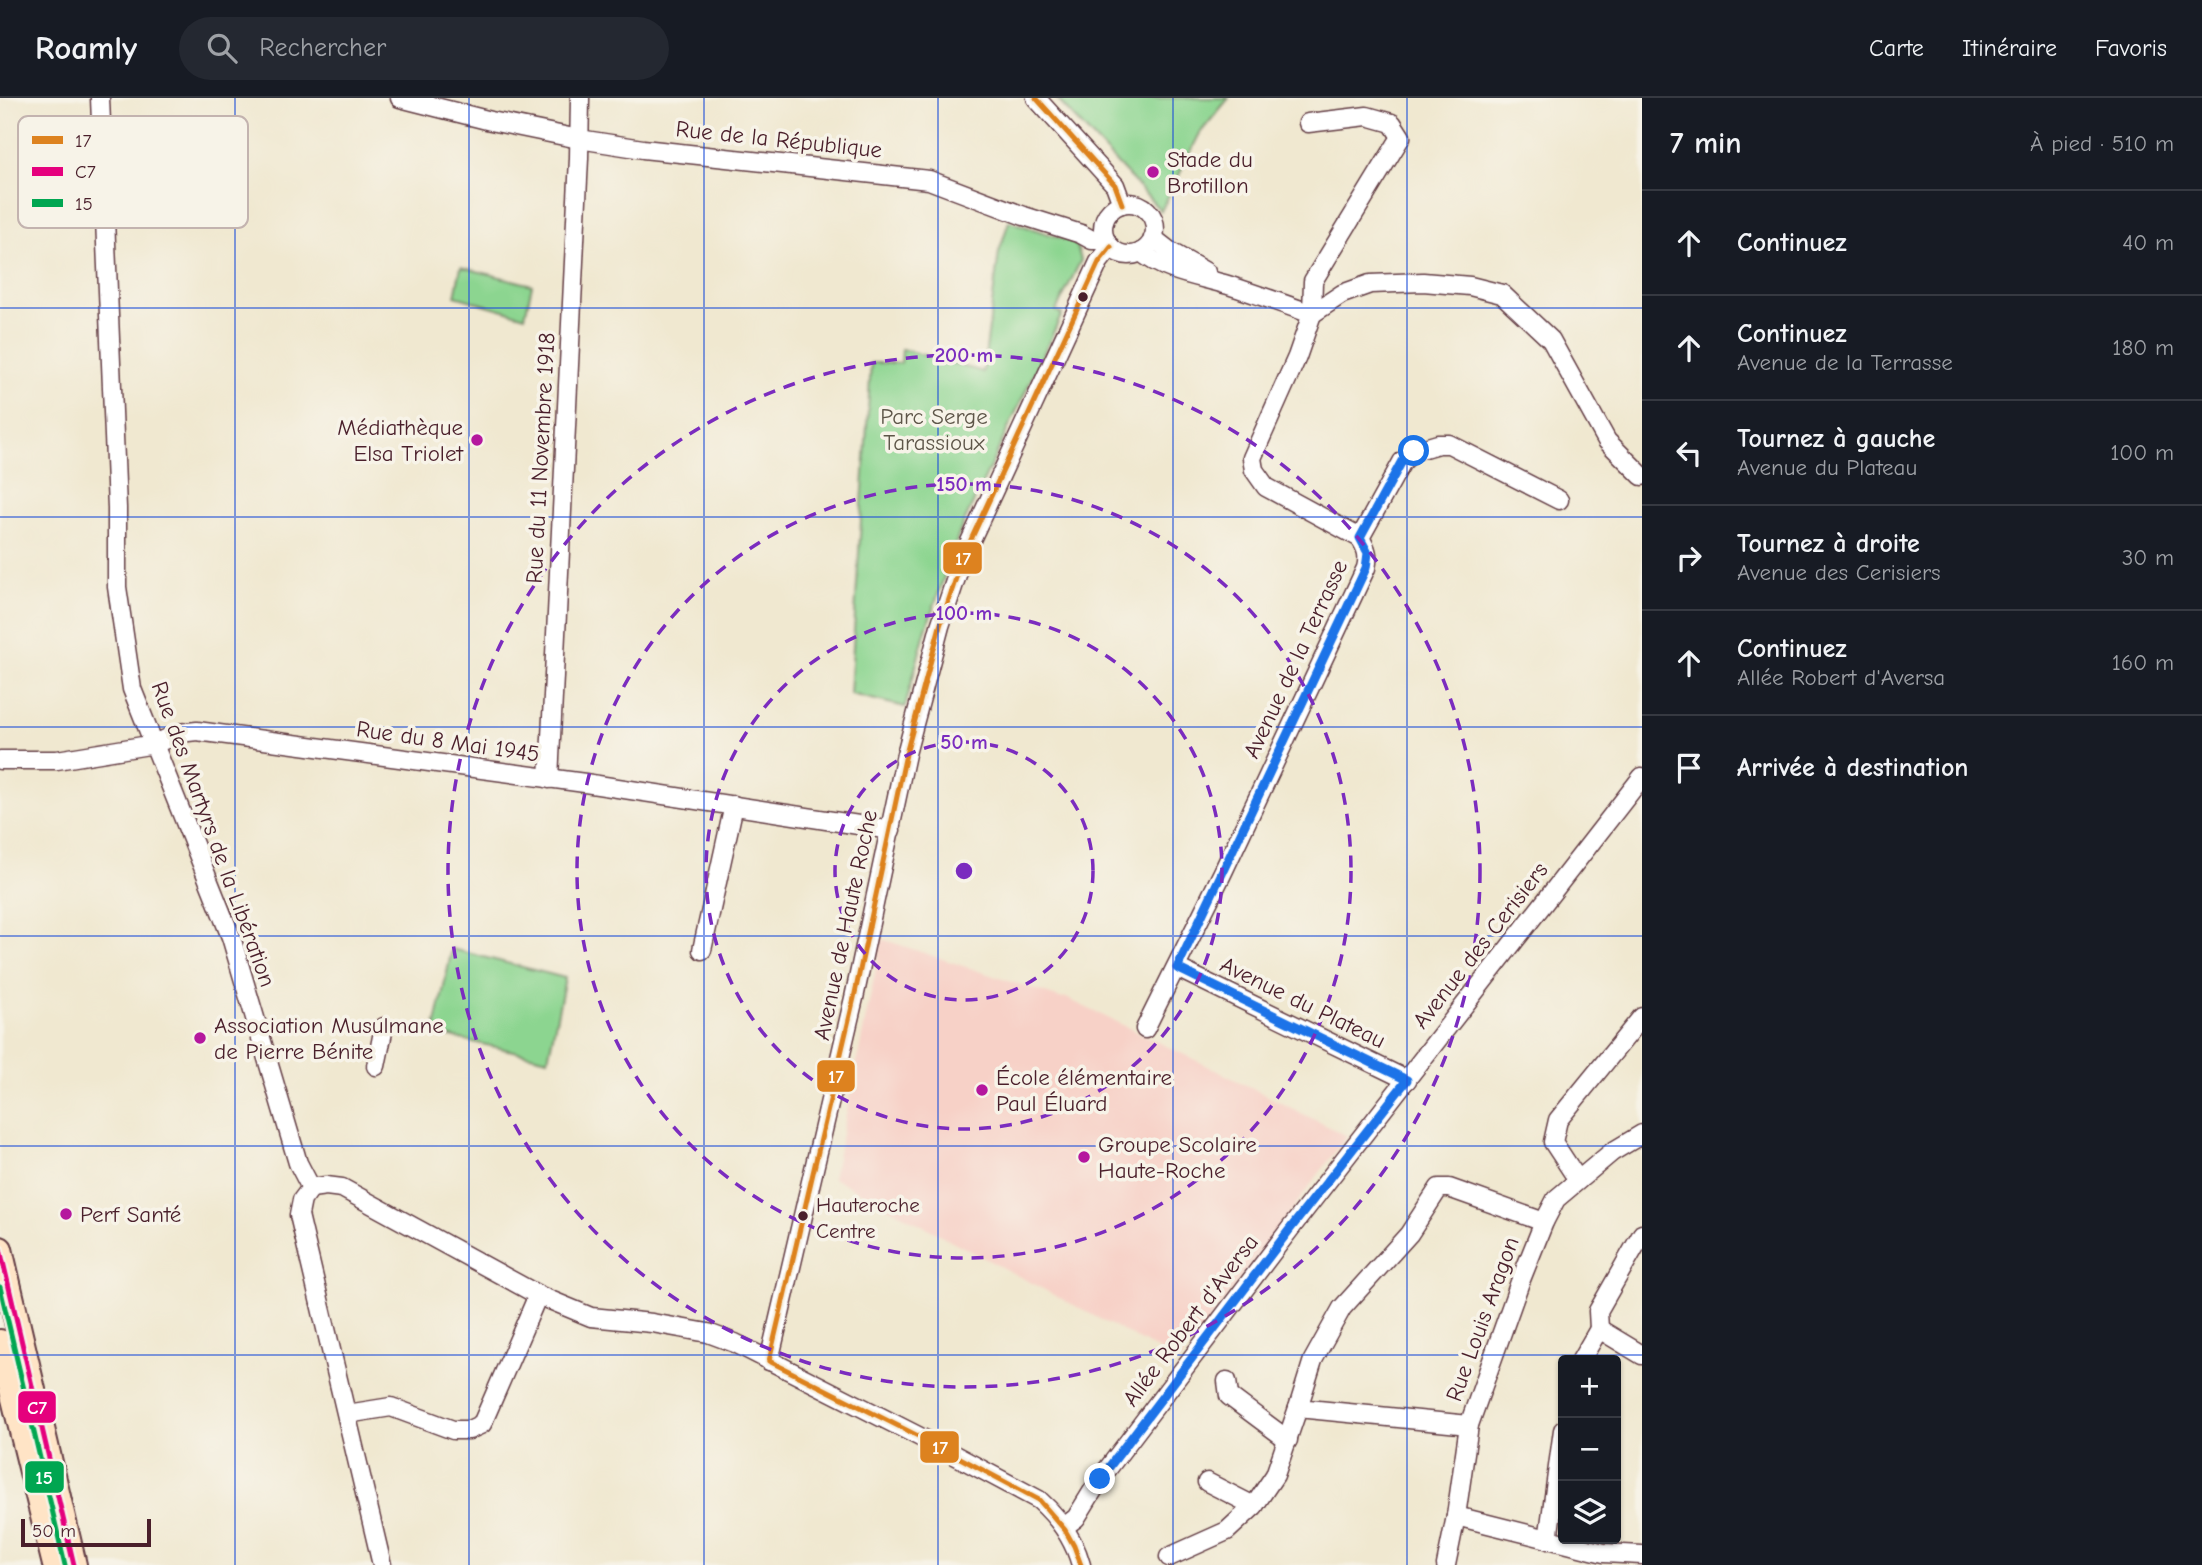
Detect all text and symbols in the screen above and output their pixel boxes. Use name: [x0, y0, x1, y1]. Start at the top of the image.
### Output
search box: [179, 17, 669, 80]
text: Roamly: [35, 29, 137, 67]
icon: search: [203, 29, 241, 67]
text: Rechercher: [259, 33, 386, 63]
text: Carte: [1869, 34, 1924, 62]
text: Itinéraire: [1962, 34, 2057, 62]
text: Favoris: [2095, 34, 2167, 62]
street label: Rue de la République: [674, 115, 883, 164]
legend: [18, 116, 248, 228]
text: 7 min: [1670, 126, 1742, 161]
text: 17: [75, 130, 92, 152]
text: À pied · 510 m: [2030, 130, 2174, 157]
place label: Stade du Brotillon: [1167, 146, 1253, 199]
text: C7: [75, 161, 96, 183]
marker: Stade du Brotillon: [1145, 164, 1161, 180]
text: 15: [75, 193, 93, 215]
icon: ahead: [1670, 224, 1708, 262]
text: Continuez: [1737, 228, 1847, 258]
text: 40 m: [2122, 229, 2174, 256]
unlabelled marker: [1076, 290, 1090, 304]
text: Continuez: [1737, 319, 1847, 349]
icon: ahead: [1670, 329, 1708, 367]
street label: Rue du 11 Novembre 1918: [520, 332, 561, 584]
text: 180 m: [2112, 334, 2174, 361]
text: 200 m: [935, 343, 993, 367]
text: Avenue de la Terrasse: [1737, 349, 1953, 376]
park label: Parc Serge Tarassioux: [880, 403, 988, 456]
place label: Médiathèque Elsa Triolet: [337, 414, 464, 467]
text: Tournez à gauche: [1737, 424, 1935, 454]
marker: Médiathèque Elsa Triolet: [469, 432, 485, 448]
icon: left: [1670, 434, 1708, 472]
route start: [1398, 435, 1429, 466]
text: 100 m: [2110, 439, 2174, 466]
text: Avenue du Plateau: [1737, 454, 1917, 481]
text: 150 m: [936, 472, 992, 496]
text: Tournez à droite: [1737, 529, 1920, 559]
icon: right: [1670, 539, 1708, 577]
line badge: 17: [942, 541, 983, 575]
text: 30 m: [2122, 544, 2174, 571]
text: 17: [955, 548, 971, 570]
street label: Avenue de la Terrasse: [1238, 556, 1353, 763]
text: Avenue des Cerisiers: [1737, 559, 1941, 586]
text: 100 m: [936, 601, 992, 625]
text: Continuez: [1737, 634, 1847, 664]
icon: ahead: [1670, 644, 1708, 682]
text: 160 m: [2112, 649, 2174, 676]
text: Allée Robert d'Aversa: [1737, 664, 1945, 691]
street label: Rue des Martyrs de la Libération: [146, 678, 281, 991]
street label: Rue du 8 Mai 1945: [355, 715, 541, 768]
text: 50 m: [940, 730, 988, 754]
icon: arrive: [1670, 749, 1708, 787]
text: Arrivée à destination: [1737, 753, 1968, 783]
street label: Avenue de Haute Roche: [808, 807, 883, 1043]
street label: Avenue des Cerisiers: [1407, 857, 1554, 1034]
centre of rings: [952, 859, 976, 883]
street label: Avenue du Plateau: [1216, 951, 1390, 1054]
place label: Association Musulmane de Pierre Bénite: [214, 1012, 444, 1065]
marker: Association Musulmane de Pierre Bénite: [192, 1030, 208, 1046]
line badge: 17: [816, 1059, 856, 1093]
place label: École élémentaire Paul Éluard: [996, 1064, 1172, 1117]
text: 17: [828, 1066, 844, 1088]
marker: École élémentaire Paul Éluard: [974, 1082, 990, 1098]
place label: Groupe Scolaire Haute-Roche: [1098, 1131, 1257, 1184]
marker: Groupe Scolaire Haute-Roche: [1076, 1149, 1092, 1165]
place label: Hauteroche Centre: [816, 1193, 920, 1243]
place label: Perf Santé: [80, 1201, 181, 1228]
marker: Perf Santé: [58, 1206, 74, 1222]
marker: Hauteroche Centre: [796, 1209, 810, 1223]
street label: Allée Robert d'Aversa: [1117, 1229, 1264, 1412]
street label: Rue Louis Aragon: [1440, 1233, 1525, 1405]
map controls: [1558, 1355, 1621, 1544]
button: +: [1558, 1355, 1621, 1418]
line badge: C7: [17, 1390, 57, 1424]
text: C7: [27, 1397, 47, 1419]
button: −: [1558, 1418, 1621, 1481]
line badge: 17: [919, 1430, 960, 1464]
text: 17: [932, 1437, 948, 1459]
line badge: 15: [24, 1460, 65, 1494]
route end: [1084, 1463, 1115, 1494]
text: 15: [35, 1467, 53, 1489]
button: layers: [1558, 1481, 1621, 1544]
scale bar: [21, 1516, 150, 1548]
text: 50 m: [32, 1520, 76, 1542]

